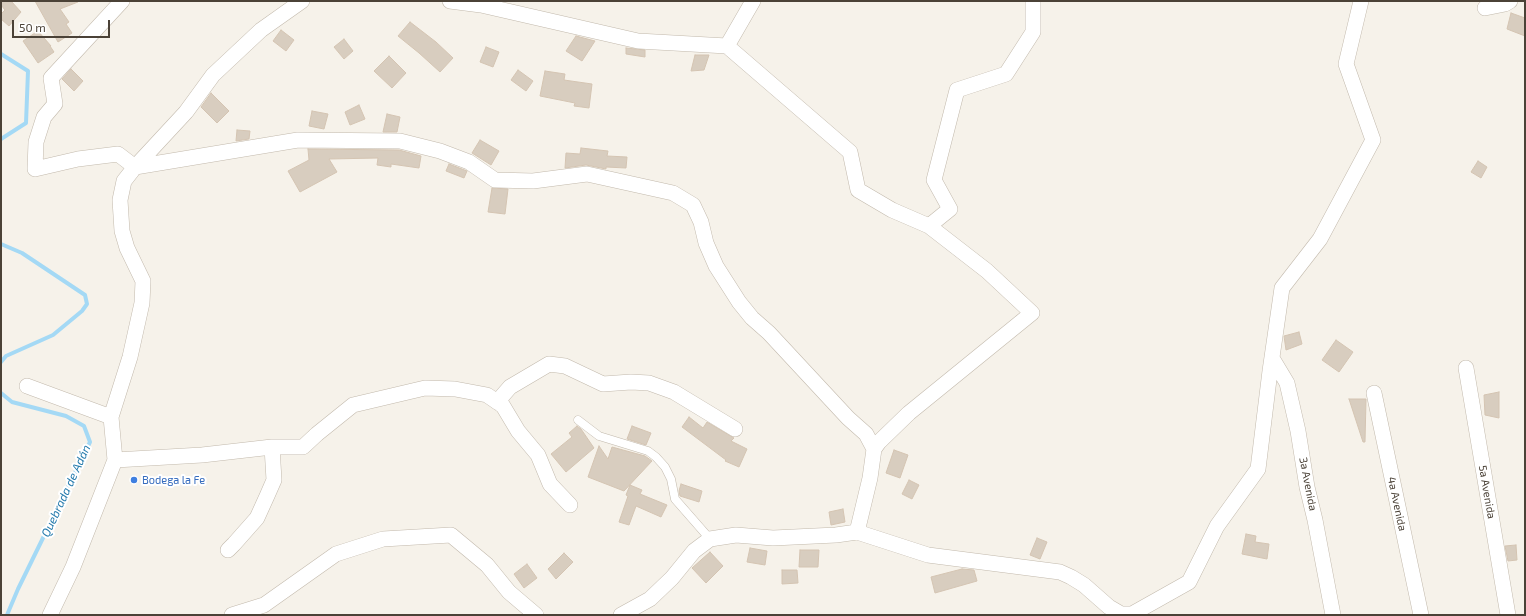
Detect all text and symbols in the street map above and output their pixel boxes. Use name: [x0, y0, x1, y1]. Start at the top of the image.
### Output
scale bar: [14, 12, 112, 38]
text: 50 m: [19, 20, 46, 34]
water label: Quebrada de Adán: [38, 443, 94, 539]
street label: 3a Avenida: [1296, 456, 1320, 512]
street label: 5a Avenida: [1476, 464, 1498, 520]
place label: Bodega la Fe: [142, 473, 205, 487]
marker: Bodega la Fe: [129, 475, 139, 485]
street label: 4a Avenida: [1385, 476, 1409, 532]

